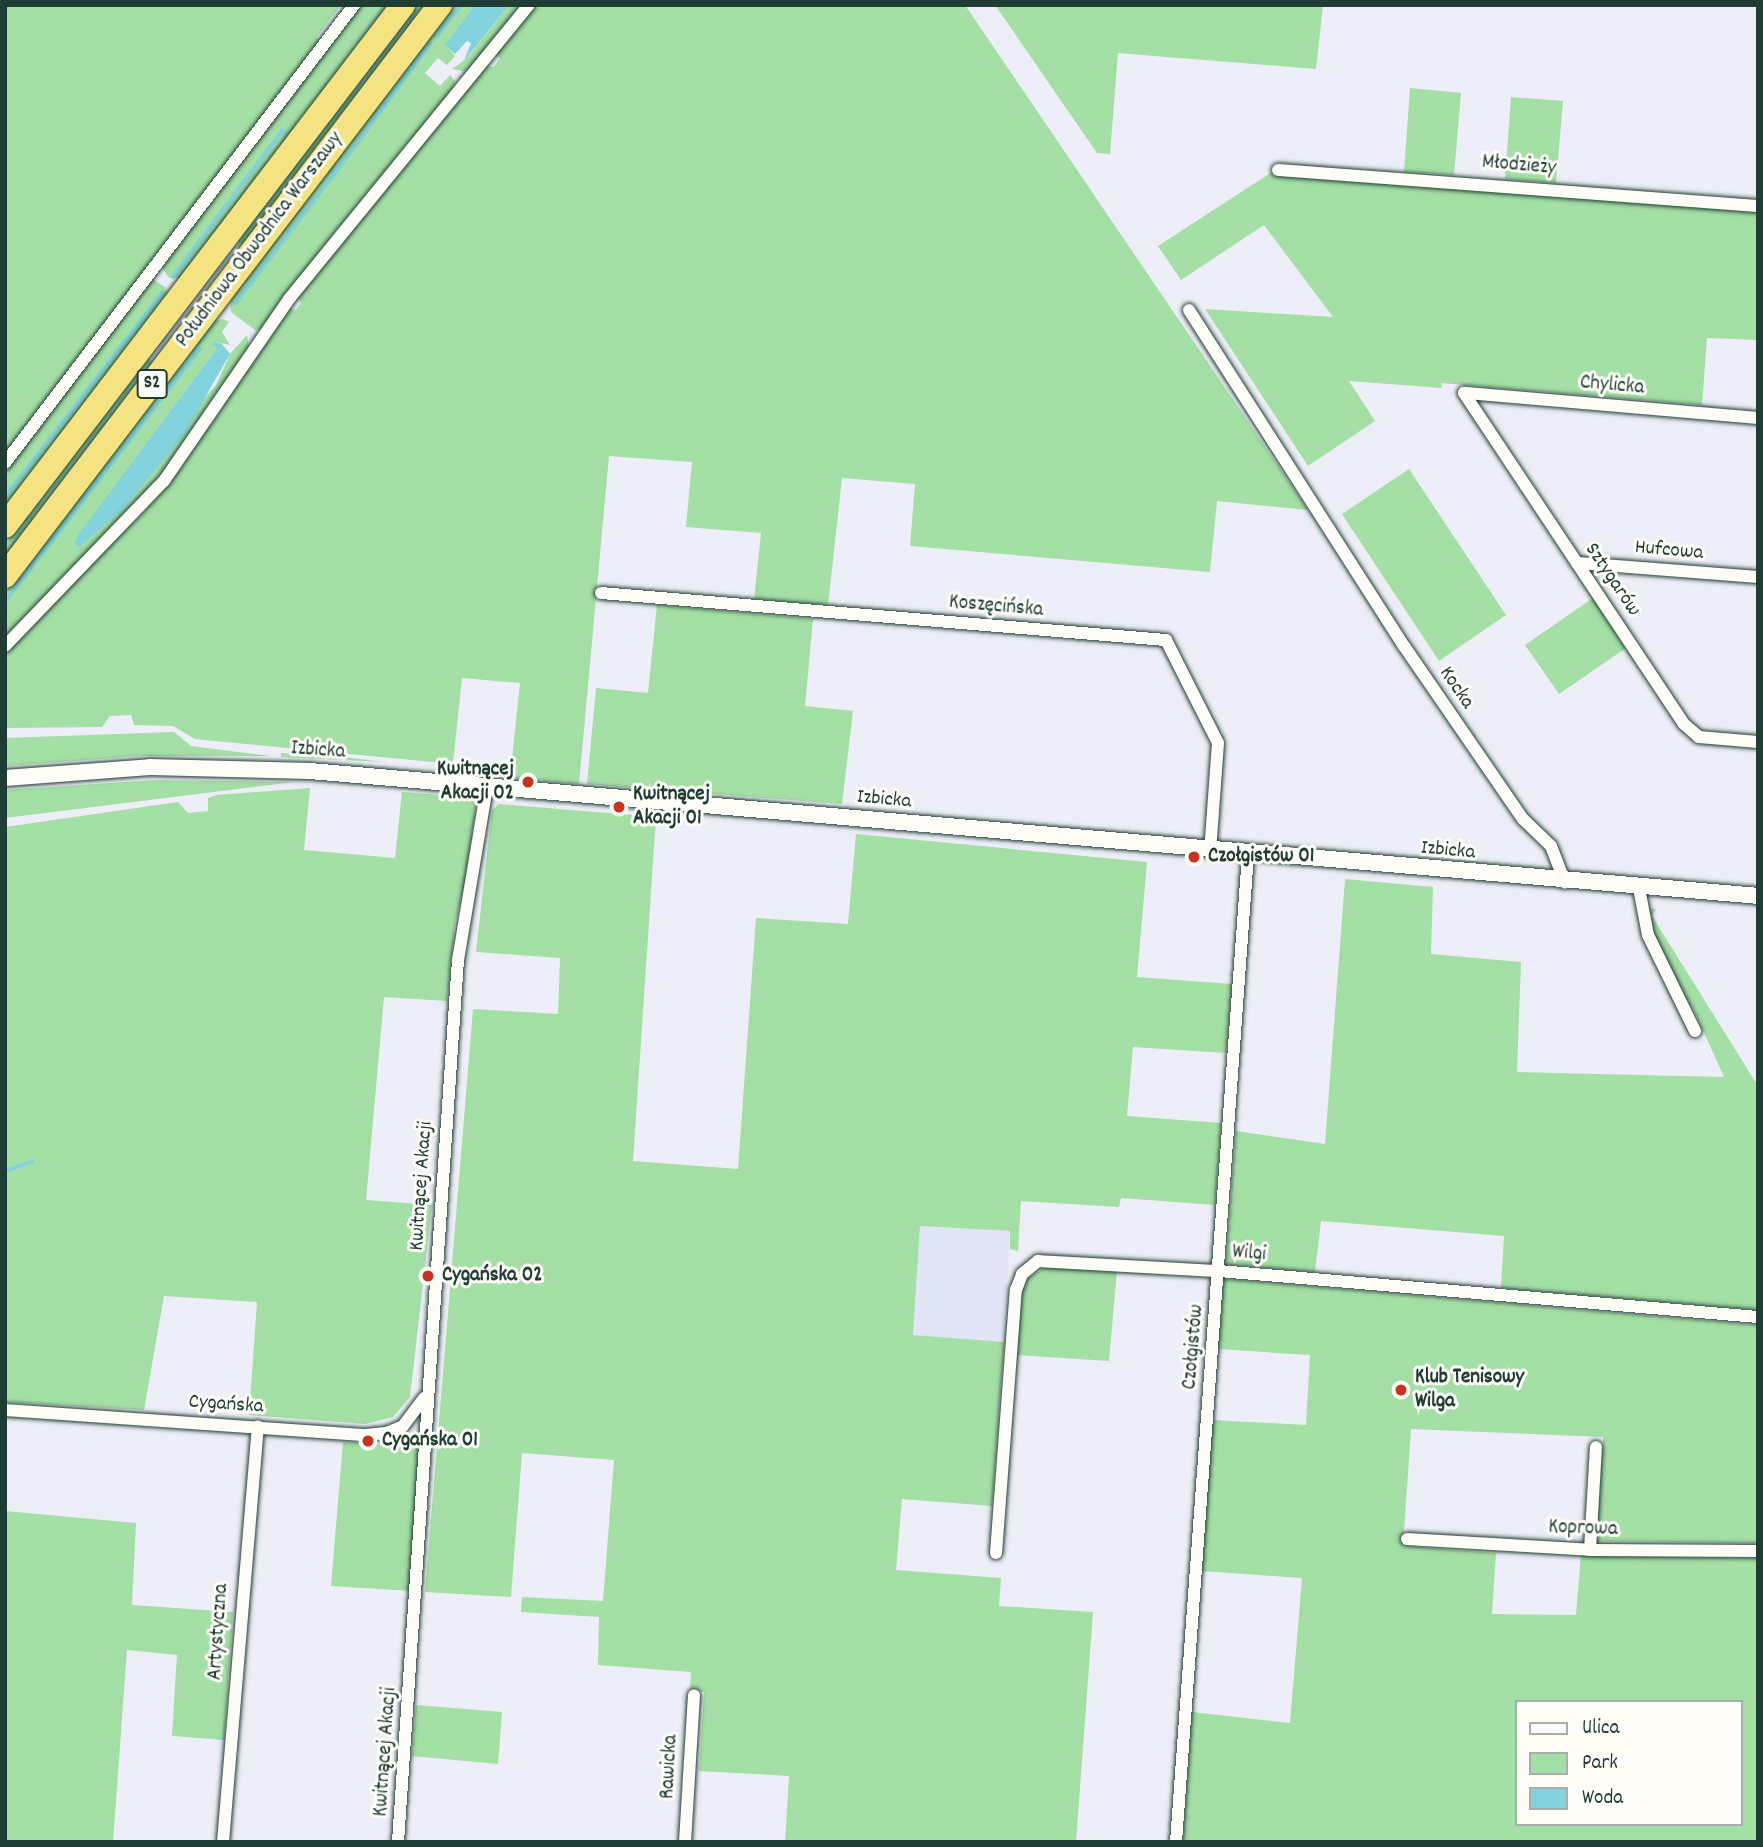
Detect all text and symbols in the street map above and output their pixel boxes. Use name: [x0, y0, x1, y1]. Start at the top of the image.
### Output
street label: Południowa Obwodnica Warszawy: [171, 127, 349, 353]
street label: Młodzieży: [1481, 150, 1557, 182]
road number: S2: [136, 368, 168, 400]
street label: Chylicka: [1579, 371, 1645, 401]
street label: Hufcowa: [1634, 535, 1704, 567]
street label: Sztygarów: [1578, 538, 1646, 622]
street label: Koszęcińska: [948, 590, 1044, 624]
street label: Kocka: [1433, 662, 1479, 714]
street label: Izbicka: [290, 737, 346, 765]
place label: Kwitnącej Akacji 02: [437, 757, 514, 807]
marker: Kwitnącej Akacji 02: [520, 774, 536, 790]
place label: Kwitnącej Akacji 01: [633, 782, 710, 832]
street label: Izbicka: [856, 785, 912, 815]
marker: Kwitnącej Akacji 01: [611, 799, 627, 815]
street label: Izbicka: [1420, 836, 1476, 866]
place label: Czołgistów 01: [1208, 844, 1314, 870]
marker: Czołgistów 01: [1186, 849, 1202, 865]
street label: Kwitnącej Akacji: [405, 1121, 439, 1251]
street label: Wilgi: [1231, 1240, 1267, 1268]
place label: Cygańska 02: [442, 1263, 542, 1289]
marker: Cygańska 02: [420, 1268, 436, 1284]
street label: Czołgistów: [1178, 1303, 1210, 1391]
place label: Klub Tenisowy Wilga: [1415, 1365, 1524, 1415]
marker: Klub Tenisowy Wilga: [1393, 1382, 1409, 1398]
street label: Cygańska: [188, 1390, 264, 1420]
place label: Cygańska 01: [382, 1428, 478, 1454]
marker: Cygańska 01: [360, 1433, 376, 1449]
street label: Koprowa: [1548, 1515, 1618, 1543]
street label: Artystyczna: [203, 1583, 235, 1681]
street label: Kwitnącej Akacji: [369, 1687, 403, 1817]
legend: [1514, 1700, 1742, 1826]
text: Ulica: [1582, 1714, 1619, 1744]
street label: Rawicka: [656, 1734, 684, 1800]
text: Park: [1582, 1749, 1618, 1779]
text: Woda: [1582, 1784, 1623, 1814]

